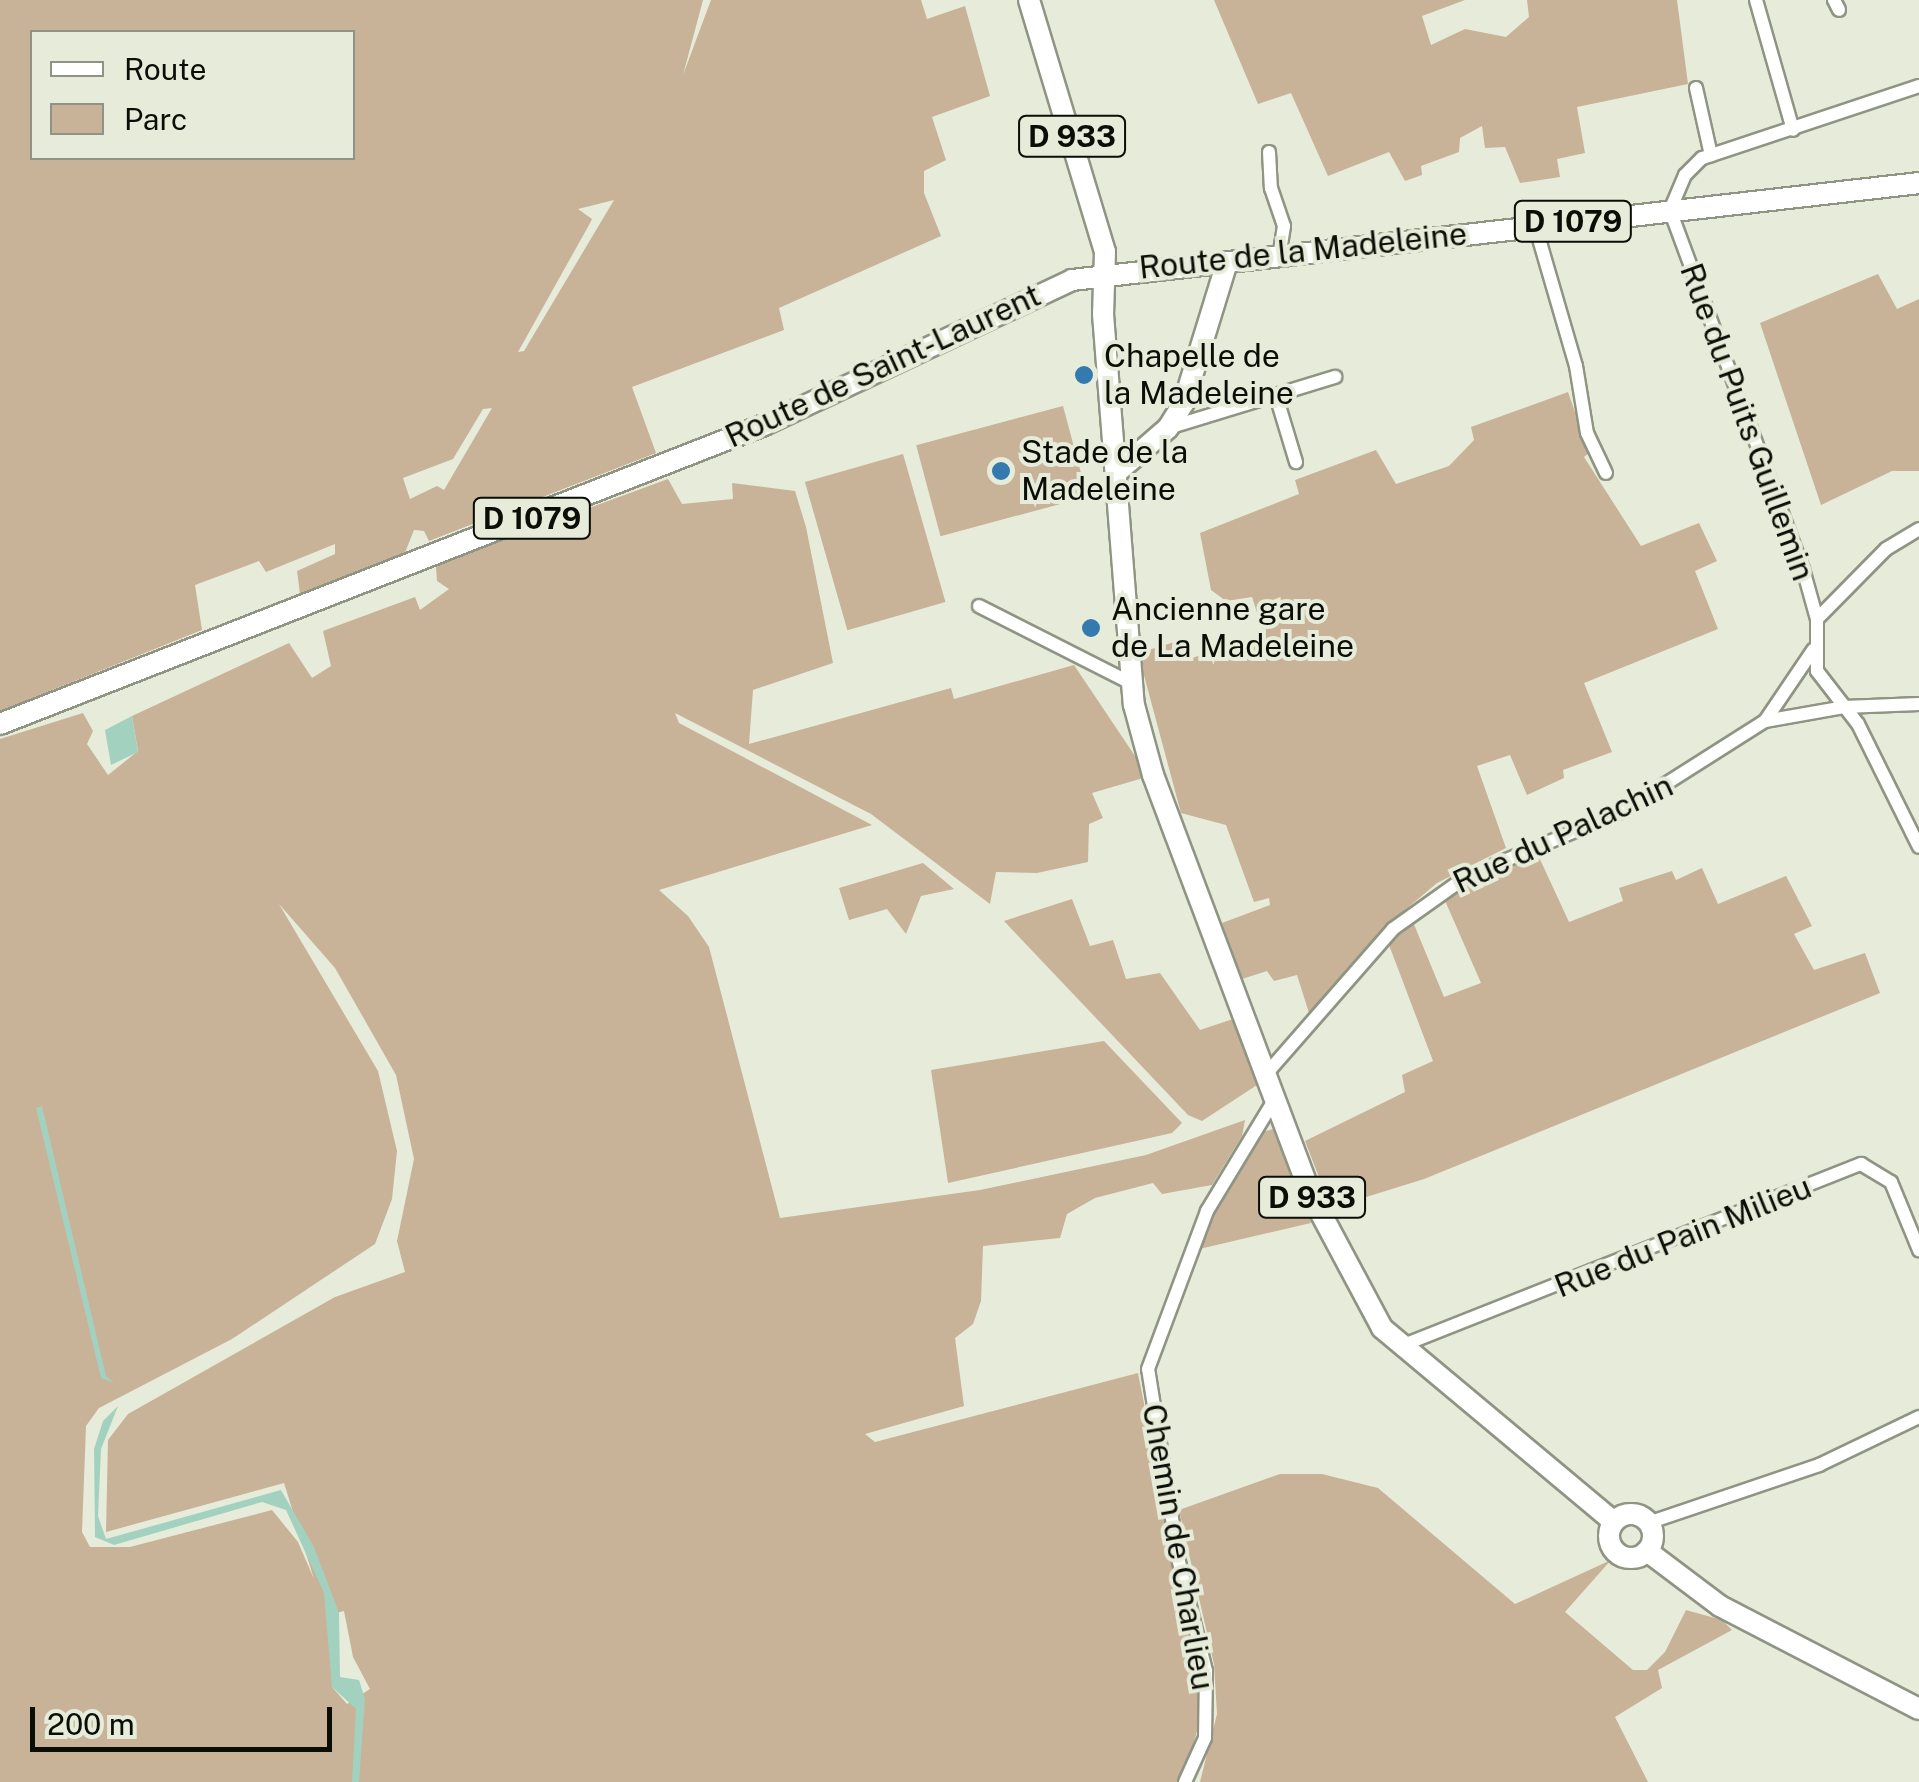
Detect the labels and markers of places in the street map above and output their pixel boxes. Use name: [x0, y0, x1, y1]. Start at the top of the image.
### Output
place label: Chapelle de la Madeleine: [1104, 338, 1294, 413]
marker: Chapelle de la Madeleine: [1073, 364, 1095, 386]
place label: Stade de la Madeleine: [1021, 434, 1189, 509]
marker: Stade de la Madeleine: [990, 460, 1012, 482]
place label: Ancienne gare de La Madeleine: [1111, 591, 1354, 666]
marker: Ancienne gare de La Madeleine: [1080, 617, 1102, 639]

